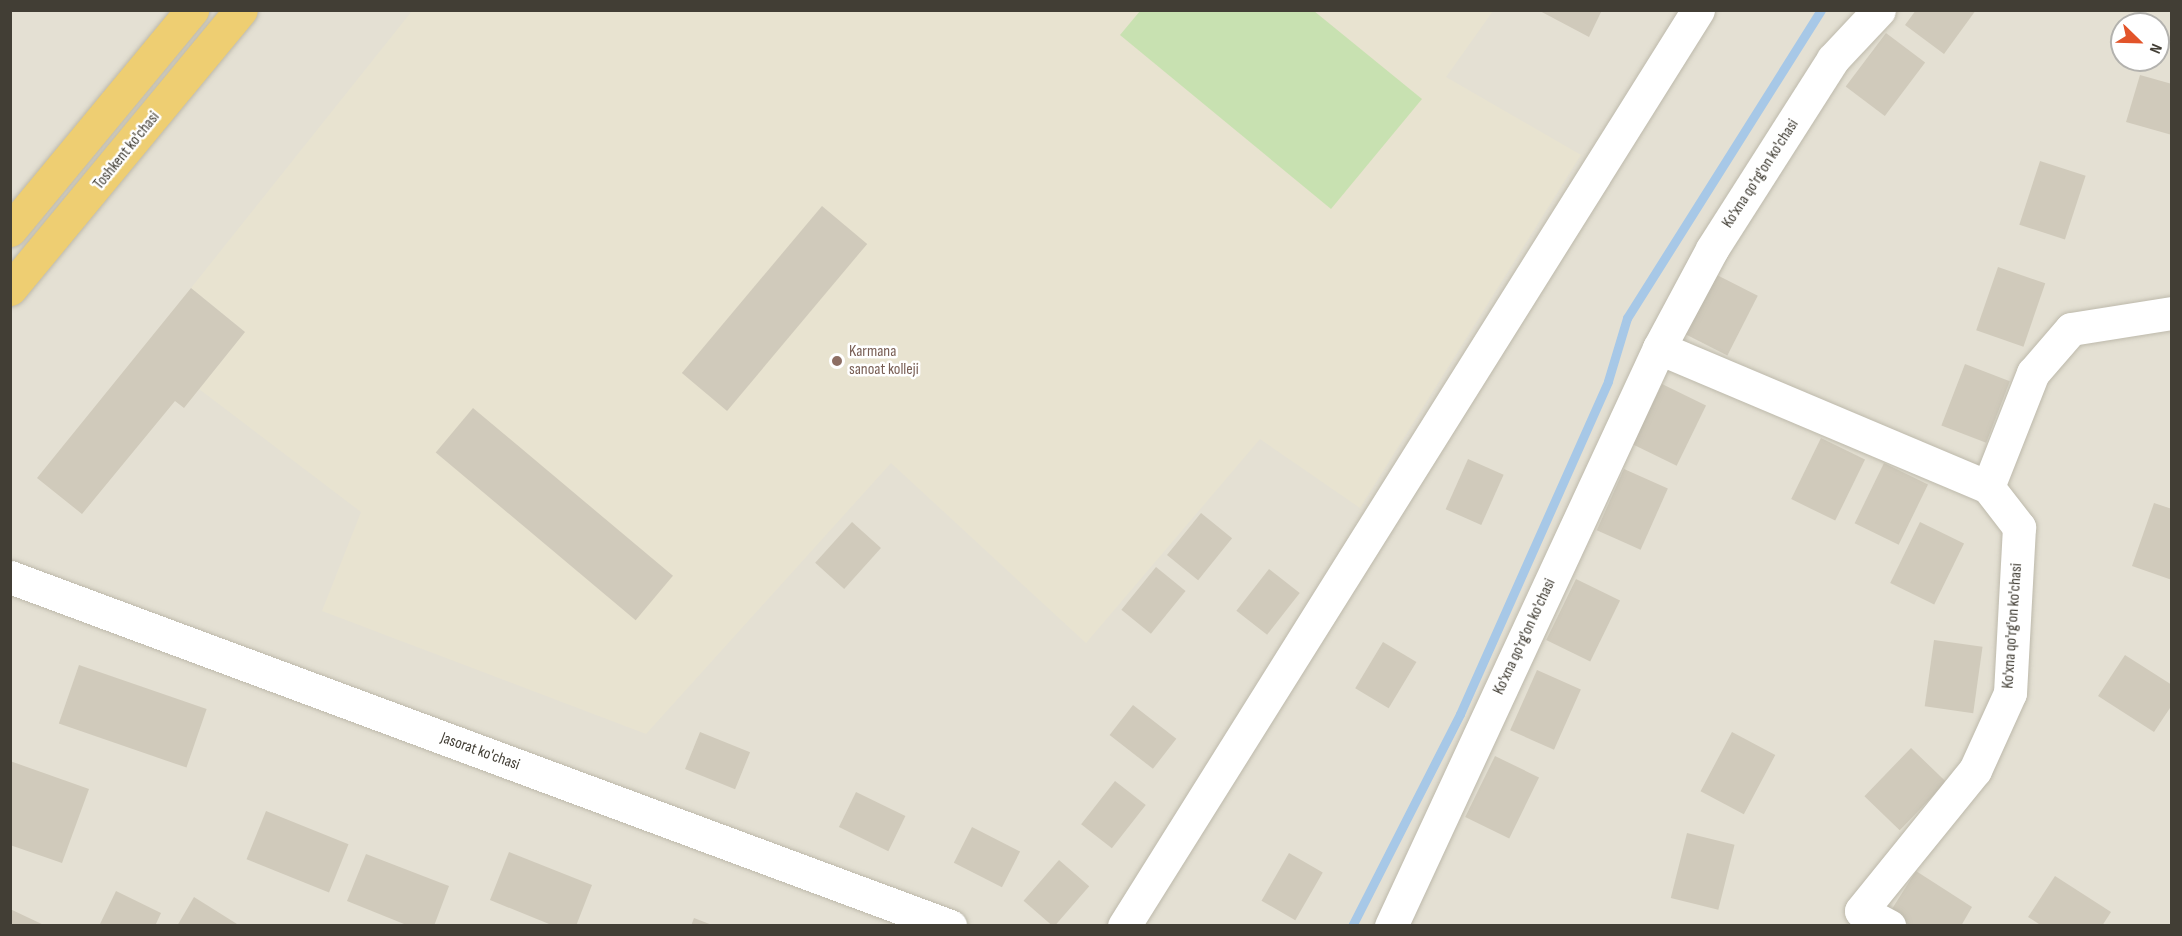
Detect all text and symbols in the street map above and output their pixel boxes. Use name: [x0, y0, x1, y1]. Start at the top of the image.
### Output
north arrow: [2110, 12, 2170, 72]
text: N: [2145, 41, 2166, 56]
street label: Toshkent ko'chasi: [90, 108, 164, 194]
street label: Ko'xna qo'rg'on ko'chasi: [1719, 116, 1803, 232]
place label: Karmana sanoat kolleji: [849, 342, 919, 380]
marker: Karmana sanoat kolleji: [830, 354, 844, 368]
street label: Ko'xna qo'rg'on ko'chasi: [1999, 563, 2027, 689]
street label: Ko'xna qo'rg'on ko'chasi: [1490, 576, 1560, 698]
street label: Jasorat ko'chasi: [438, 729, 522, 775]

